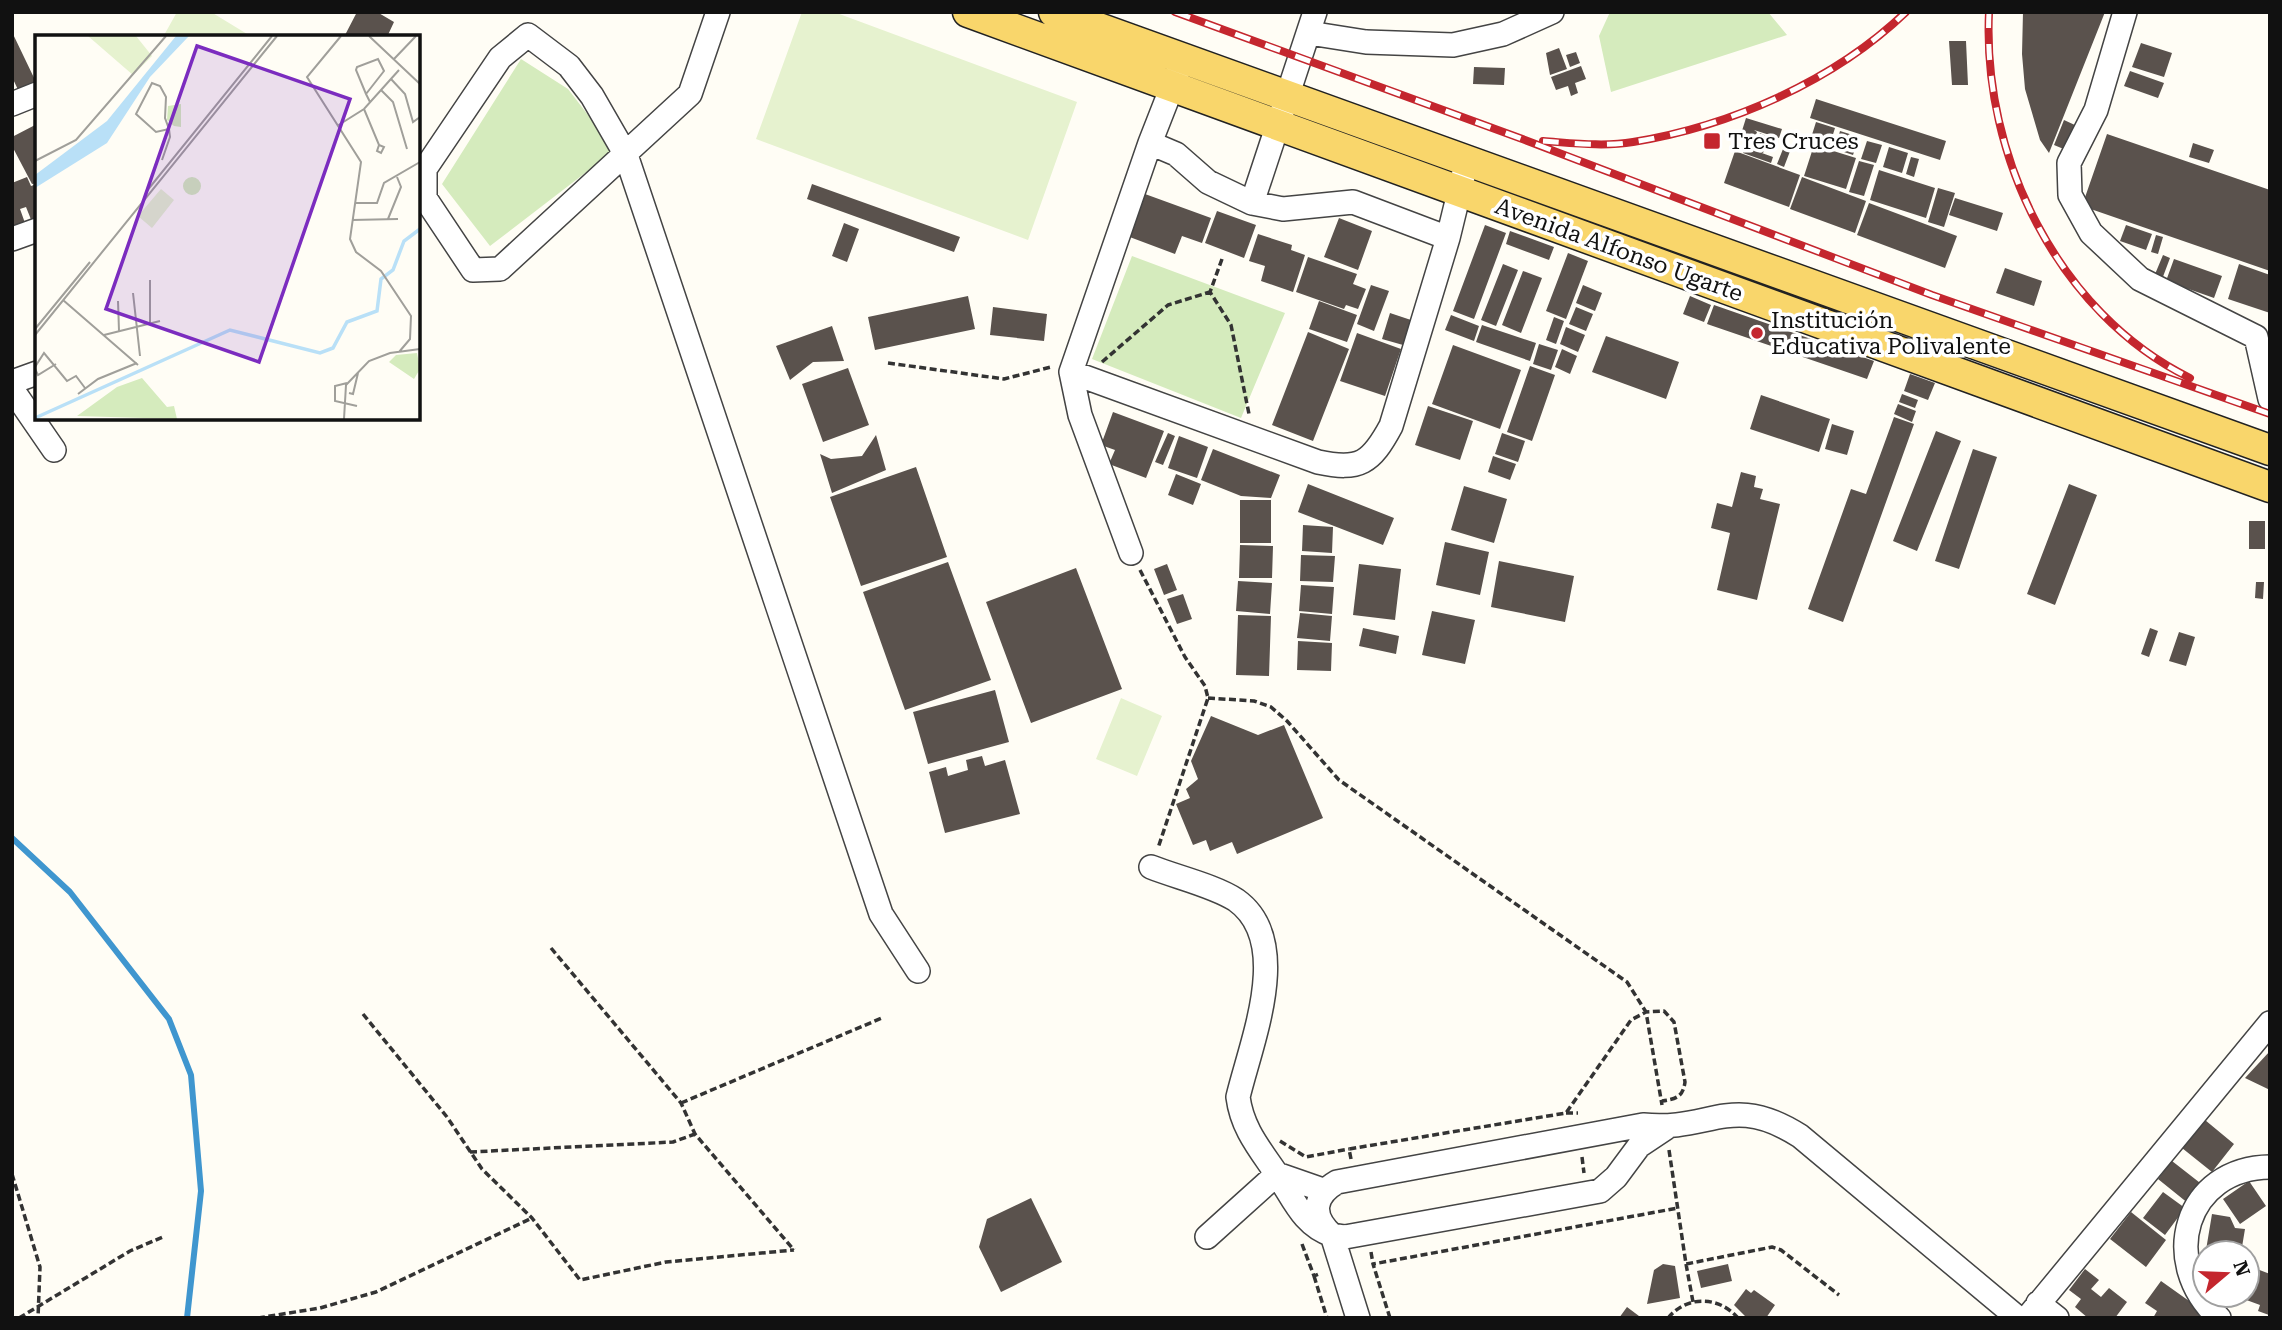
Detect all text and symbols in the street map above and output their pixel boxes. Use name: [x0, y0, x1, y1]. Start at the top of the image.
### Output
inset map: [35, 35, 420, 420]
place label: Tres Cruces: [1728, 128, 1859, 155]
marker: Tres Cruces: [1702, 131, 1722, 151]
street label: Avenida Alfonso Ugarte: [1491, 193, 1747, 307]
place label: Institución Educativa Polivalente: [1771, 307, 2011, 360]
marker: Institución Educativa Polivalente: [1749, 325, 1765, 341]
north arrow: [2191, 1239, 2261, 1309]
text: N: [2228, 1258, 2255, 1280]

